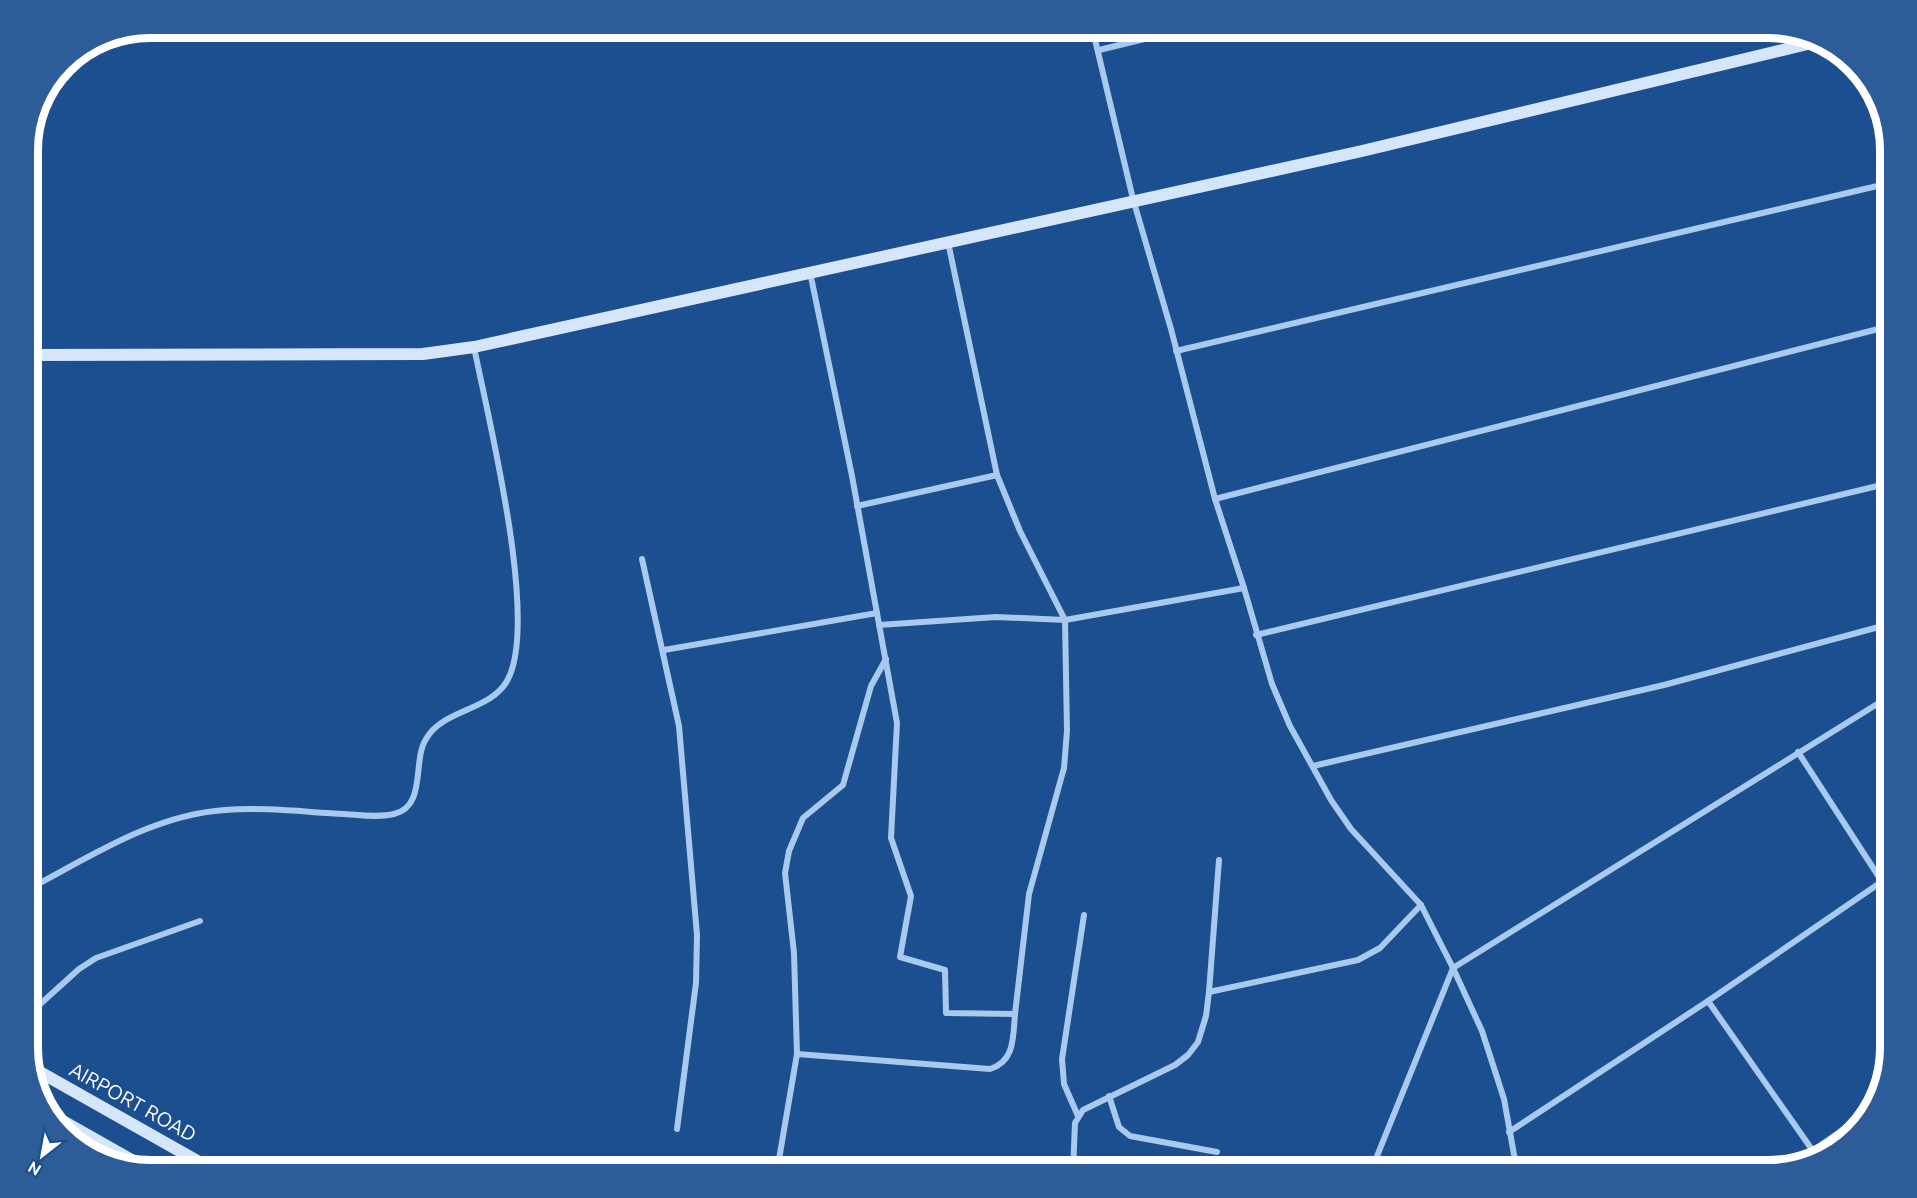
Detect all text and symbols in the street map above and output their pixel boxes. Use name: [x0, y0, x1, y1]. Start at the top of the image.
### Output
street label: AIRPORT ROAD: [66, 1057, 201, 1146]
north arrow: [12, 1126, 72, 1186]
text: N: [25, 1158, 44, 1180]

